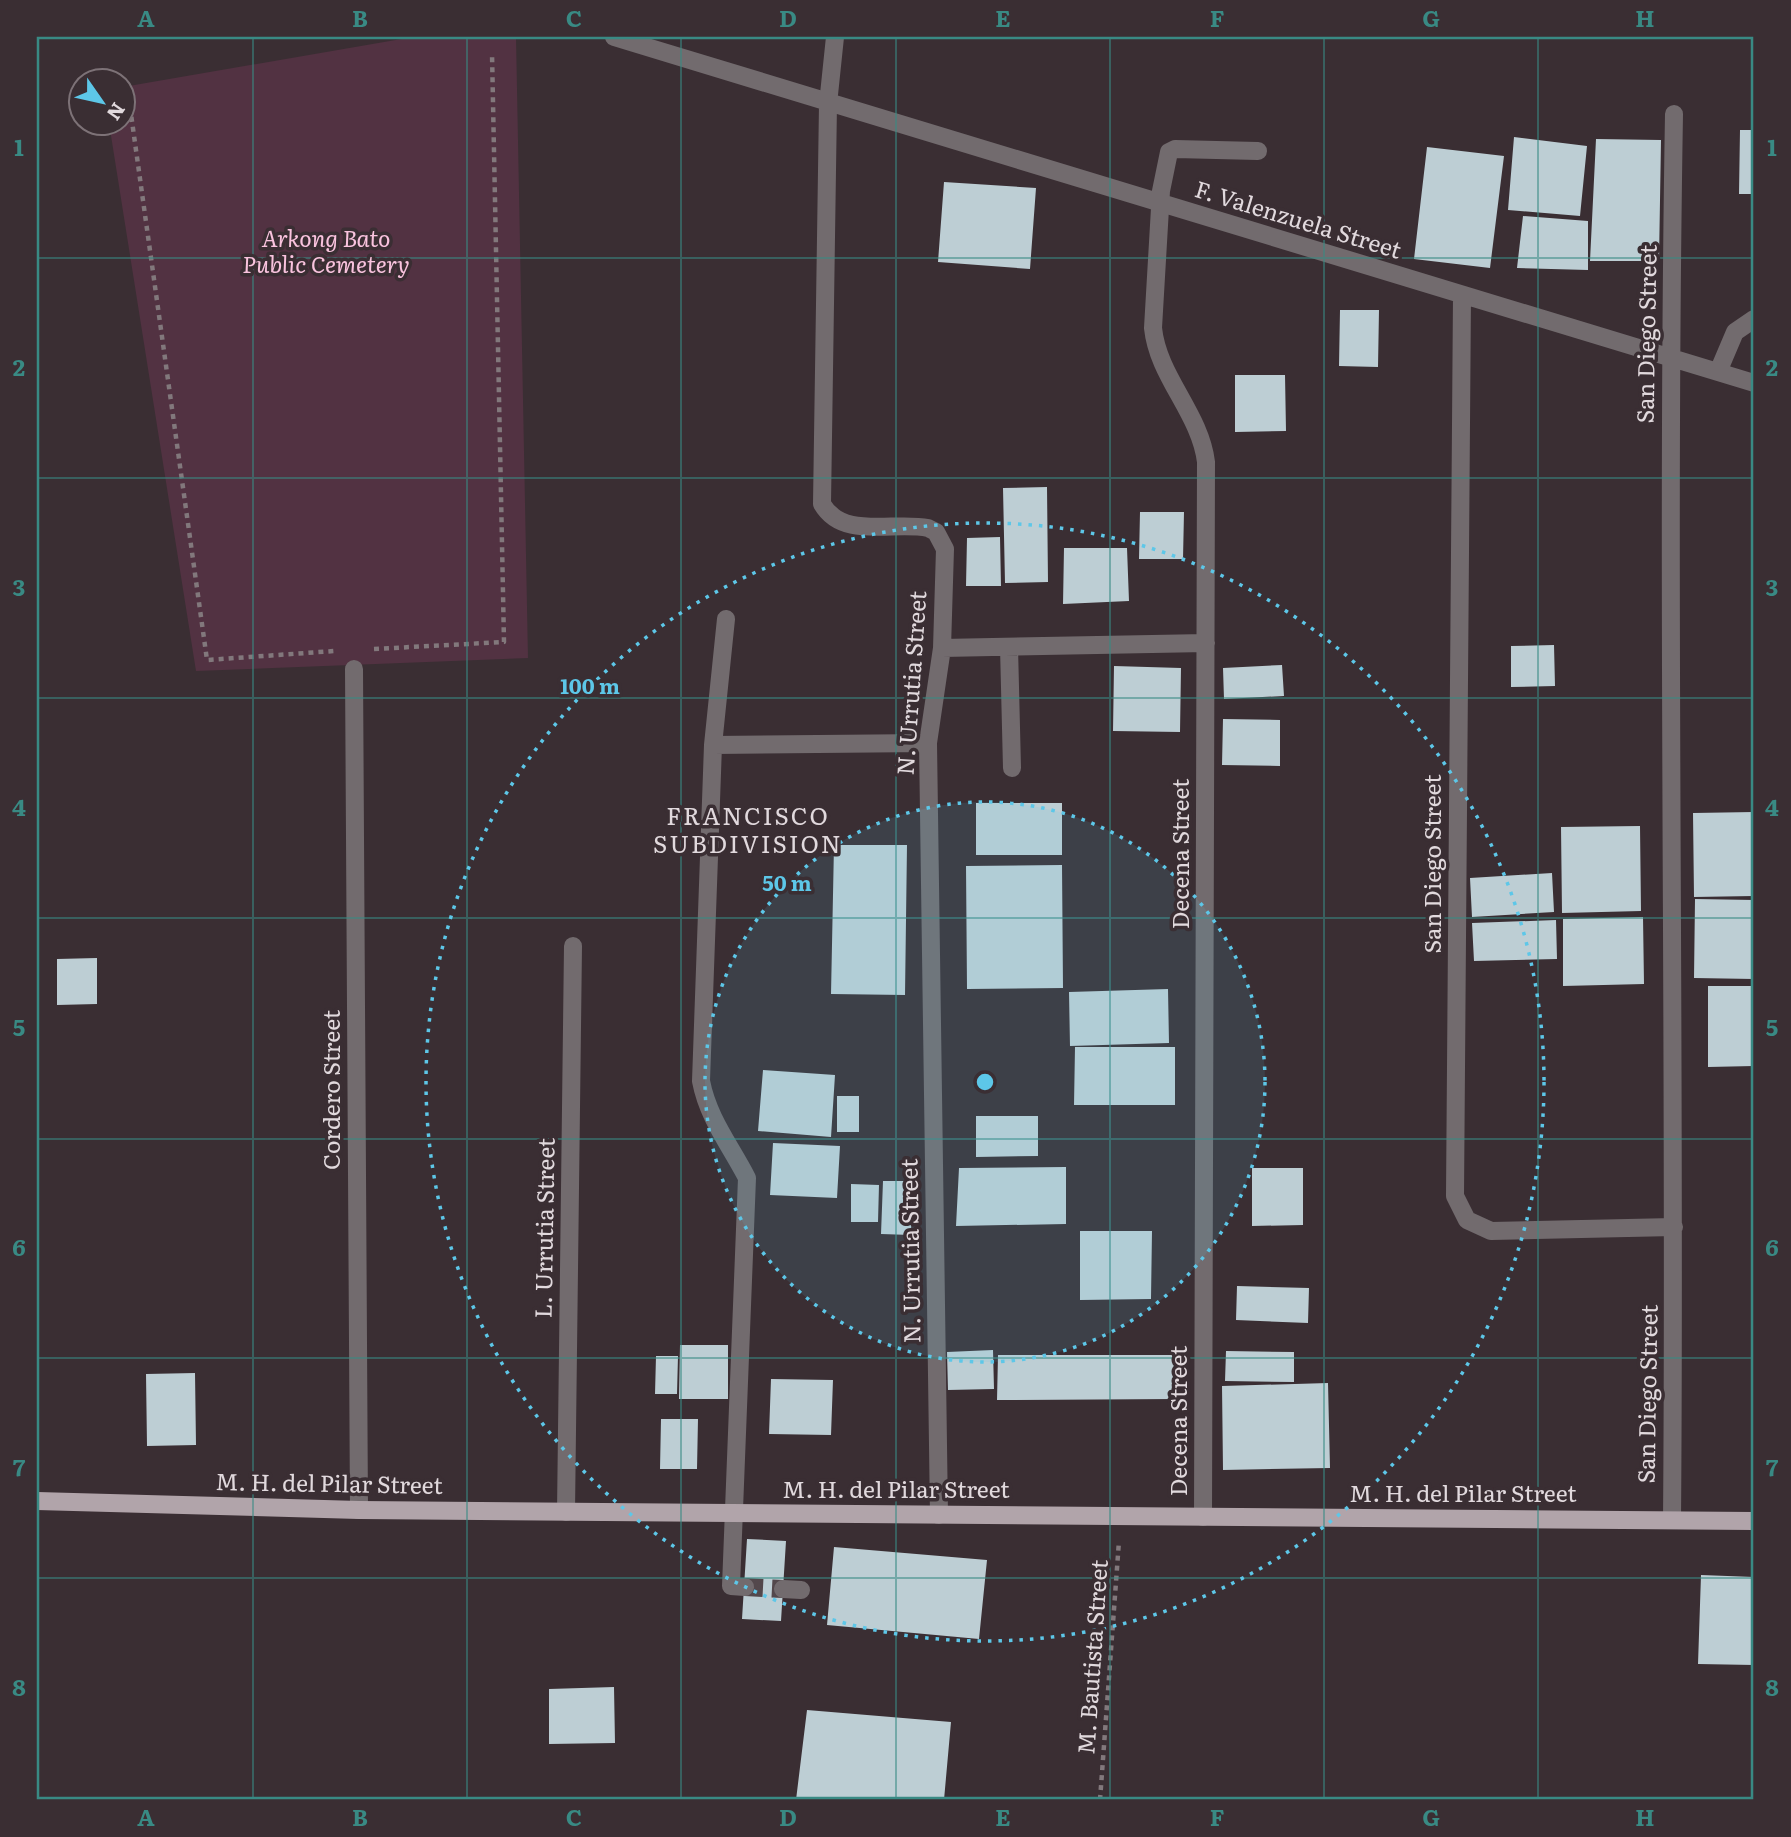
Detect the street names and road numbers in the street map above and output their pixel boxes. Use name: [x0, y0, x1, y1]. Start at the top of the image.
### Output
street label: F. Valenzuela Street: [1191, 170, 1407, 266]
street label: San Diego Street: [1626, 243, 1664, 424]
street label: N. Urrutia Street: [887, 589, 933, 776]
street label: San Diego Street: [1414, 774, 1448, 953]
street label: Decena Street: [1162, 778, 1196, 929]
street label: Cordero Street: [313, 1009, 347, 1170]
street label: L. Urrutia Street: [524, 1137, 562, 1319]
street label: N. Urrutia Street: [890, 1158, 928, 1344]
street label: San Diego Street: [1627, 1303, 1665, 1484]
street label: Decena Street: [1160, 1345, 1194, 1496]
street label: M. H. del Pilar Street: [215, 1463, 444, 1501]
street label: M. H. del Pilar Street: [782, 1471, 1010, 1505]
street label: M. H. del Pilar Street: [1349, 1475, 1577, 1509]
street label: M. Bautista Street: [1067, 1558, 1115, 1755]

